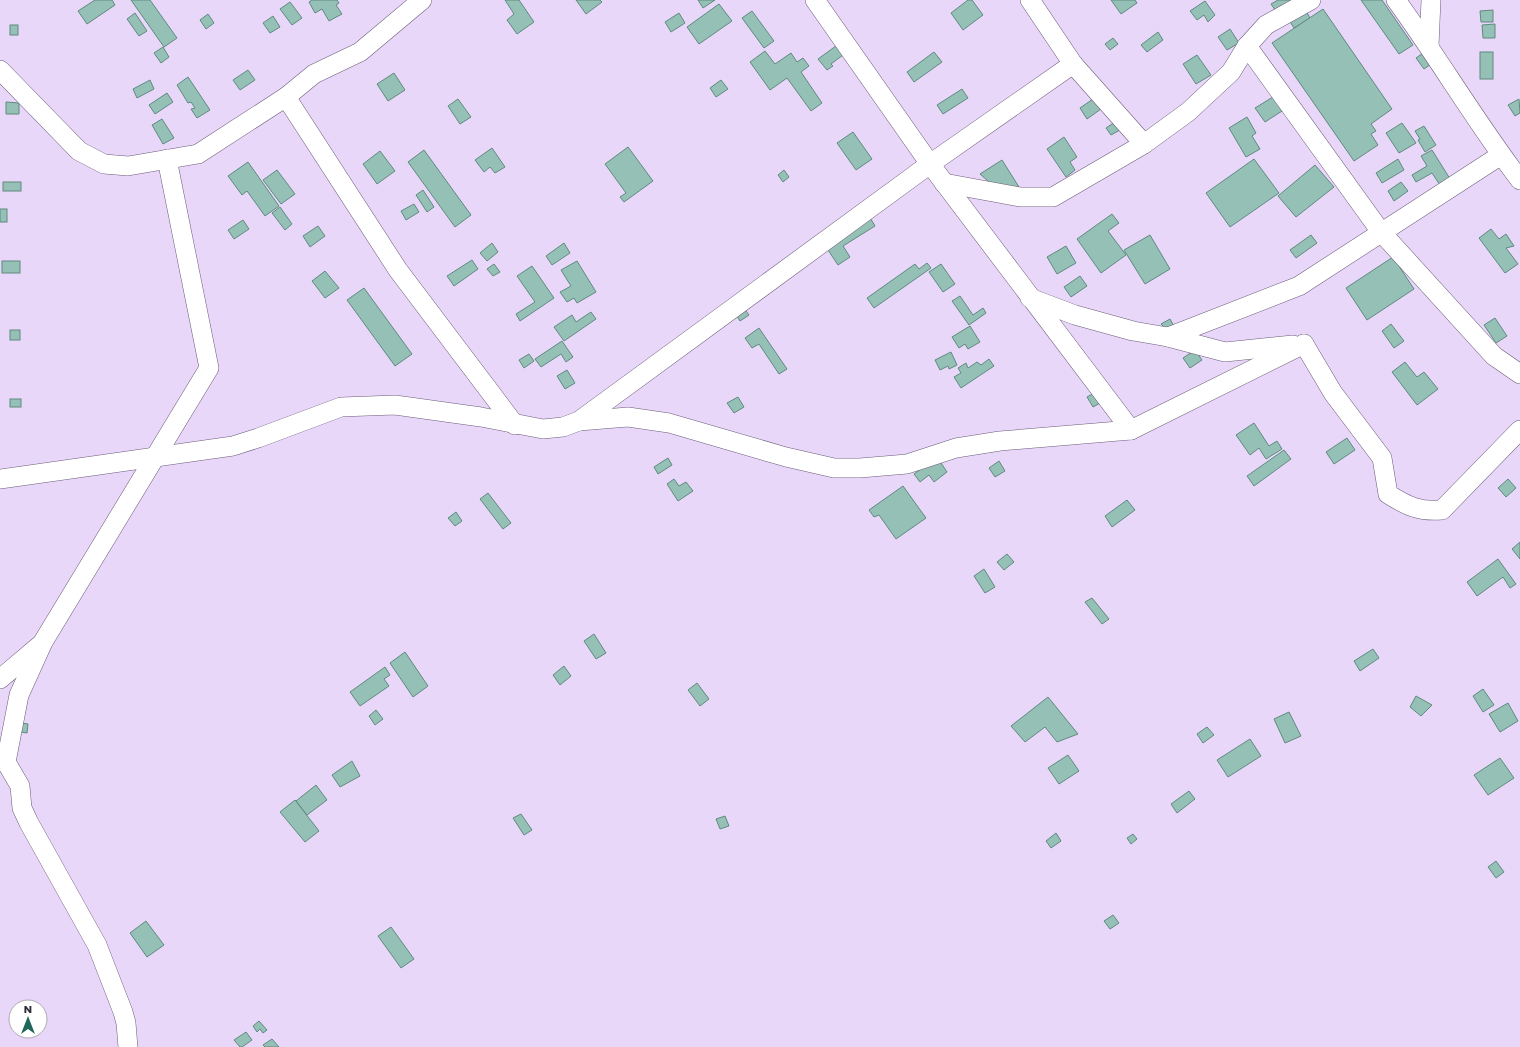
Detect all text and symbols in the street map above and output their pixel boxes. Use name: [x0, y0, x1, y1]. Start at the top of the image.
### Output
north arrow: [8, 999, 48, 1039]
text: N: [24, 1001, 32, 1017]

